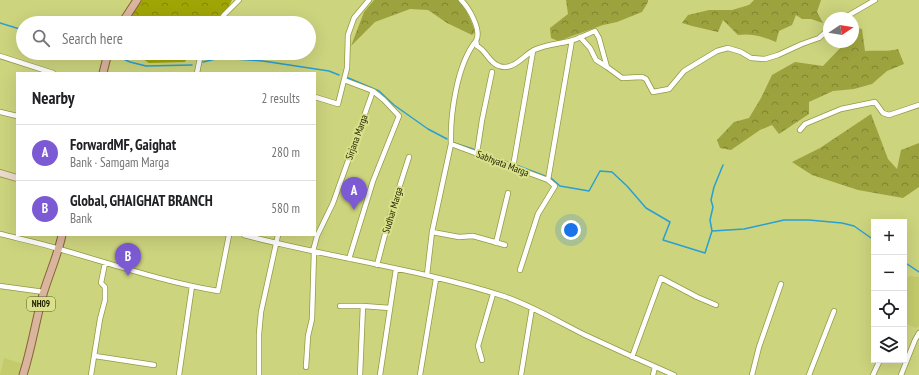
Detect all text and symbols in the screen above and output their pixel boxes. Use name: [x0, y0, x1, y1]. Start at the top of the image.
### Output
north arrow: [823, 12, 859, 48]
search box: [16, 16, 316, 60]
icon: search: [30, 27, 52, 49]
text: Search here: [62, 29, 123, 48]
text: Nearby: [32, 87, 75, 109]
text: 2 results: [261, 90, 300, 107]
street label: Sirjana Marga: [342, 113, 371, 162]
text: ForwardMF, Gaighat: [70, 135, 176, 154]
text: A: [42, 144, 48, 161]
text: 280 m: [271, 144, 300, 161]
street label: Sabhyata Marga: [475, 148, 531, 179]
text: Bank · Samgam Marga: [70, 154, 169, 171]
pin: A: [341, 177, 367, 210]
street label: Sudhar Marga: [379, 185, 406, 235]
text: Global, GHAIGHAT BRANCH: [70, 191, 213, 210]
text: B: [42, 200, 48, 217]
text: 580 m: [271, 200, 300, 217]
text: Bank: [70, 210, 92, 227]
map controls: [871, 219, 907, 363]
button: +: [871, 219, 907, 255]
your location: [561, 220, 581, 240]
pin: B: [115, 243, 141, 276]
button: −: [871, 255, 907, 291]
button: locate: [871, 291, 907, 327]
road number: NH09: [27, 297, 55, 311]
button: layers: [871, 327, 907, 363]

